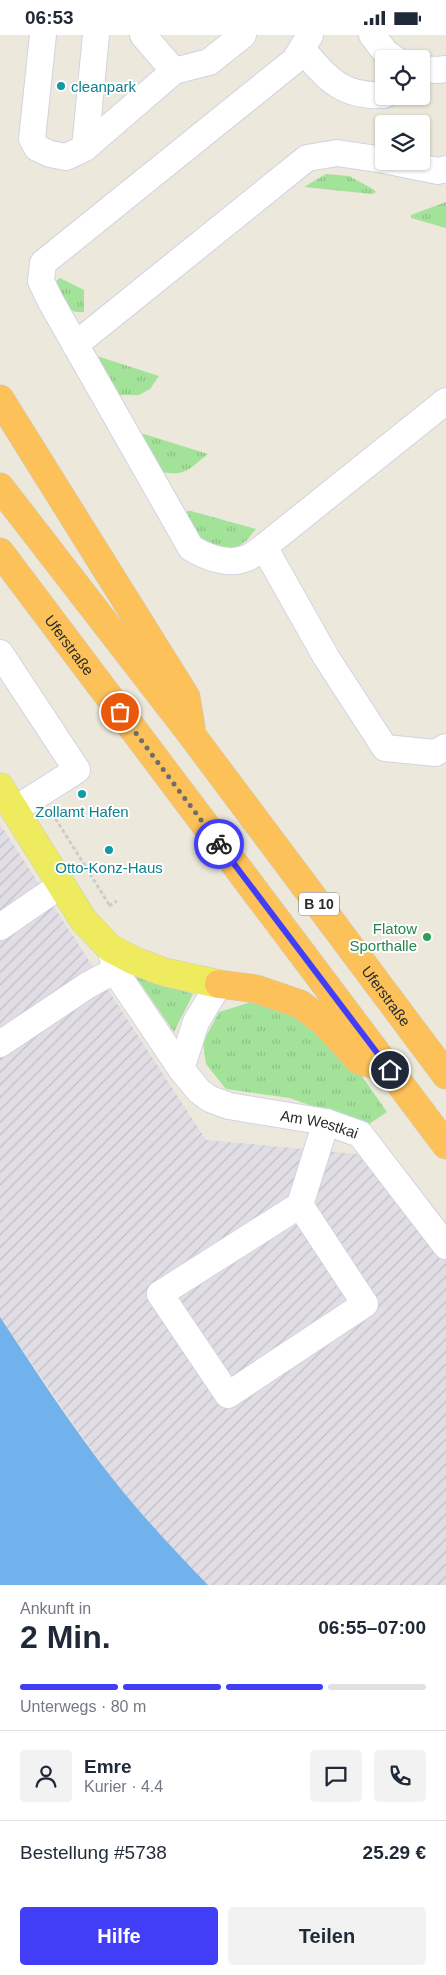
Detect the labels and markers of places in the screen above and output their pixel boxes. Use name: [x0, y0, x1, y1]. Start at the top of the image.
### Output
place label: cleanpark: [71, 78, 137, 95]
marker: cleanpark: [55, 80, 67, 92]
pin: [99, 691, 141, 733]
marker: Zollamt Hafen: [76, 788, 88, 800]
place label: Zollamt Hafen: [35, 803, 129, 820]
marker: Otto-Konz-Haus: [103, 844, 115, 856]
place label: Otto-Konz-Haus: [55, 859, 163, 876]
place label: Flatow Sporthalle: [349, 920, 417, 954]
marker: Flatow Sporthalle: [421, 931, 433, 943]
pin: [369, 1049, 411, 1091]

